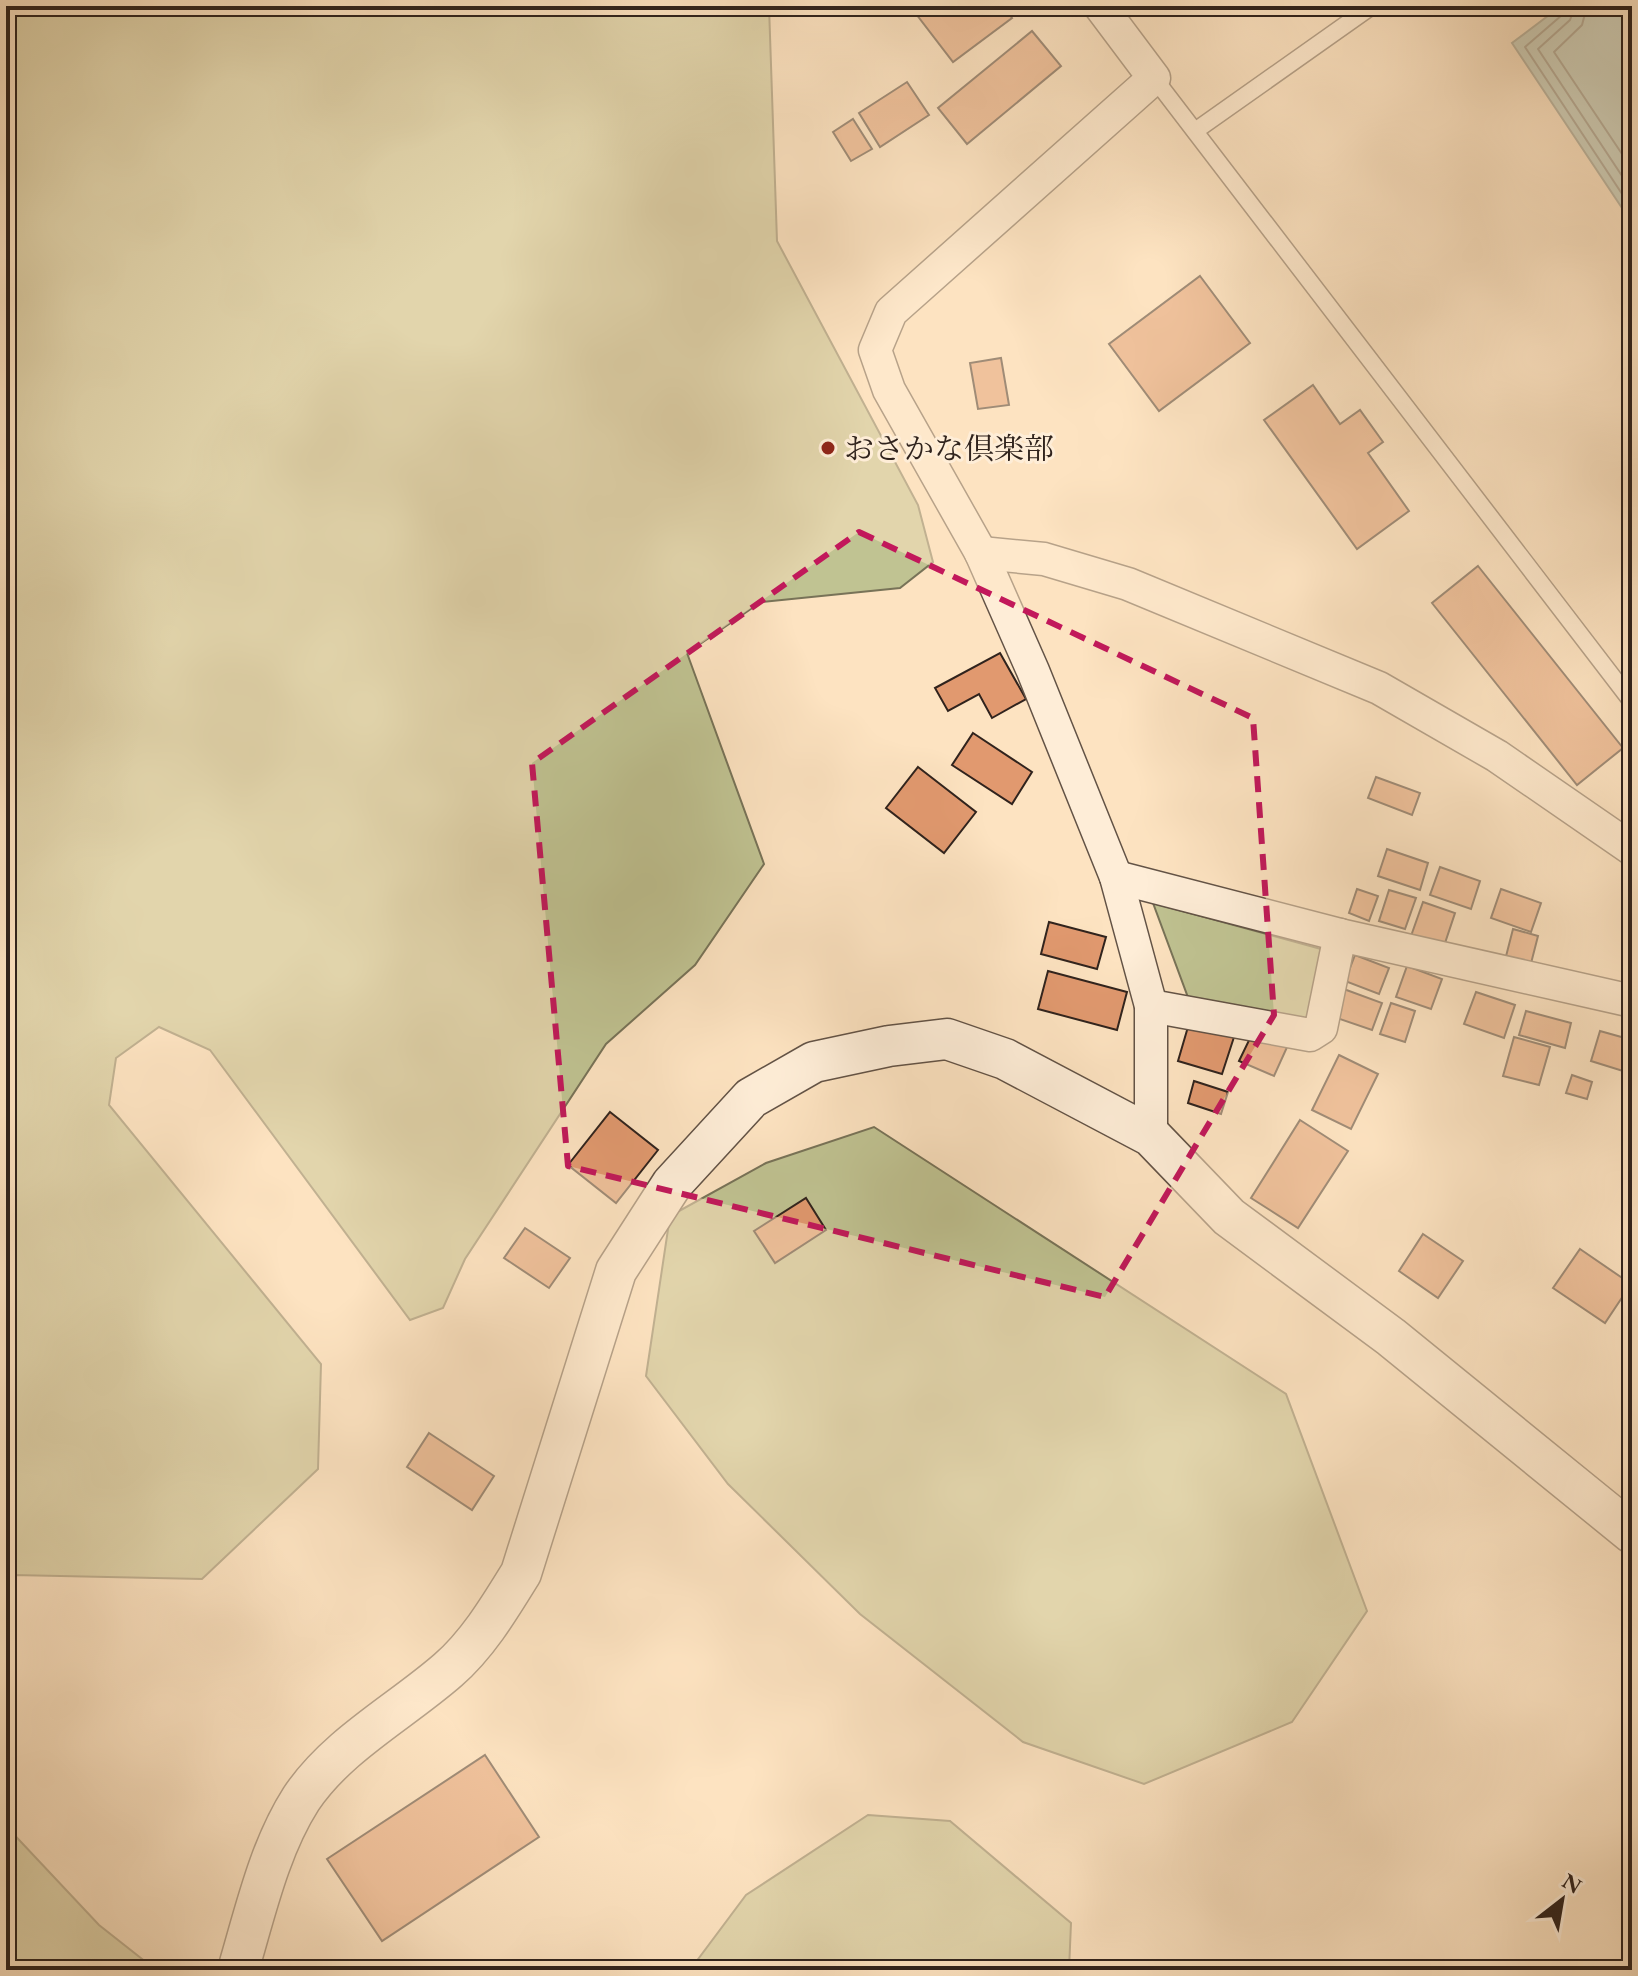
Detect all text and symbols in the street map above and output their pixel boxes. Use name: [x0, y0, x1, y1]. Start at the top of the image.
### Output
place label: おさかな倶楽部: [844, 429, 1054, 468]
marker: おさかな倶楽部: [819, 439, 837, 457]
north arrow: [1522, 1860, 1602, 1940]
text: N: [1557, 1866, 1587, 1900]

